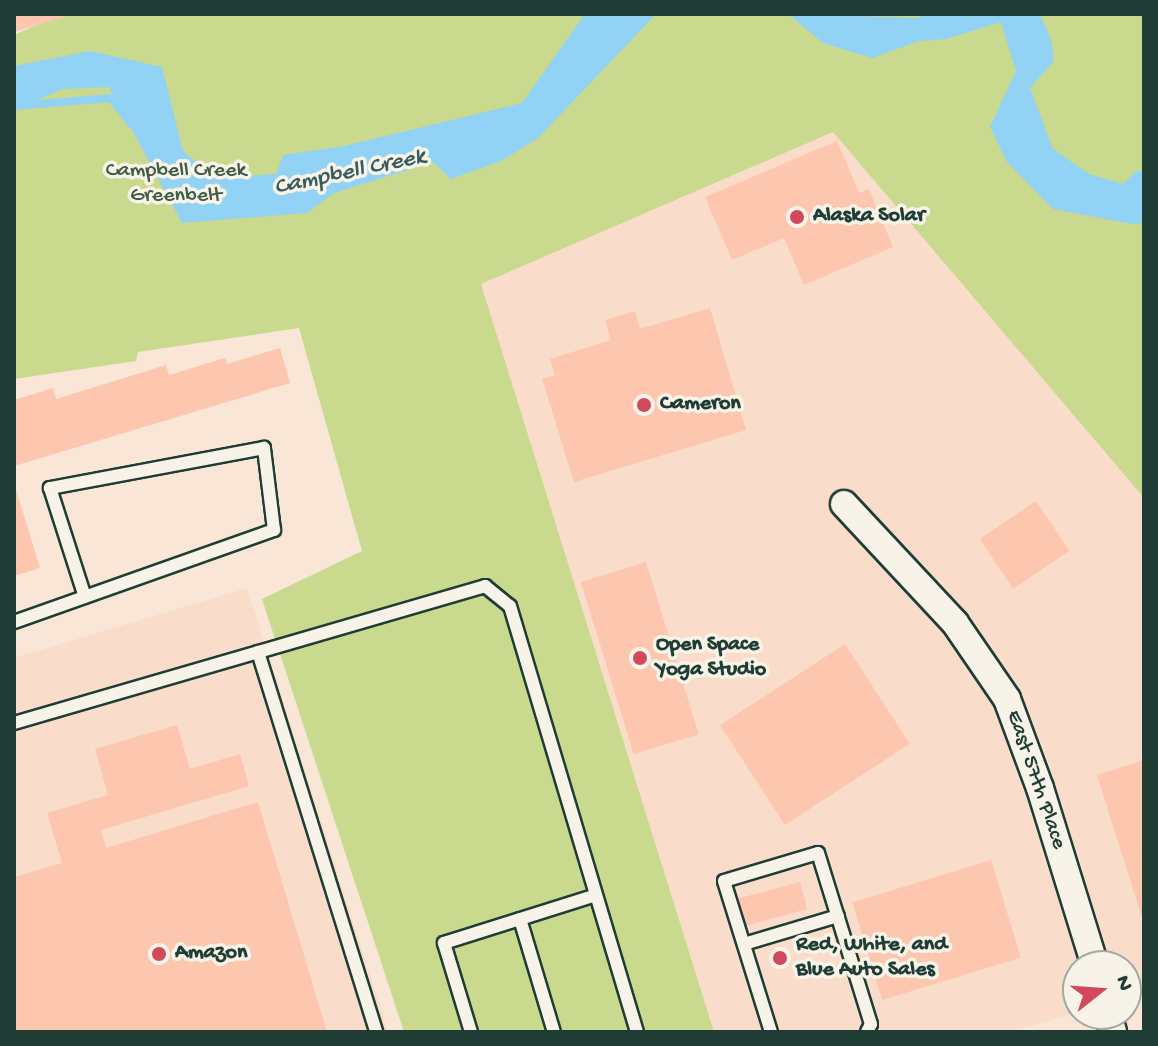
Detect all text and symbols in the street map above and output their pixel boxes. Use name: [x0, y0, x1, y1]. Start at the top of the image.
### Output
water label: Campbell Creek: [272, 143, 428, 203]
park label: Campbell Creek Greenbelt: [106, 158, 246, 210]
place label: Alaska Solar: [813, 204, 925, 230]
marker: Alaska Solar: [788, 208, 806, 226]
place label: Cameron: [660, 392, 741, 418]
marker: Cameron: [635, 396, 653, 414]
place label: Open Space Yoga Studio: [656, 632, 766, 684]
marker: Open Space Yoga Studio: [631, 649, 649, 667]
street label: East 57th Place: [999, 707, 1071, 853]
place label: Red, White, and Blue Auto Sales: [796, 932, 947, 984]
place label: Amazon: [175, 941, 247, 967]
marker: Amazon: [150, 945, 168, 963]
marker: Red, White, and Blue Auto Sales: [771, 949, 789, 967]
north arrow: [1062, 950, 1142, 1030]
text: N: [1109, 973, 1138, 994]

